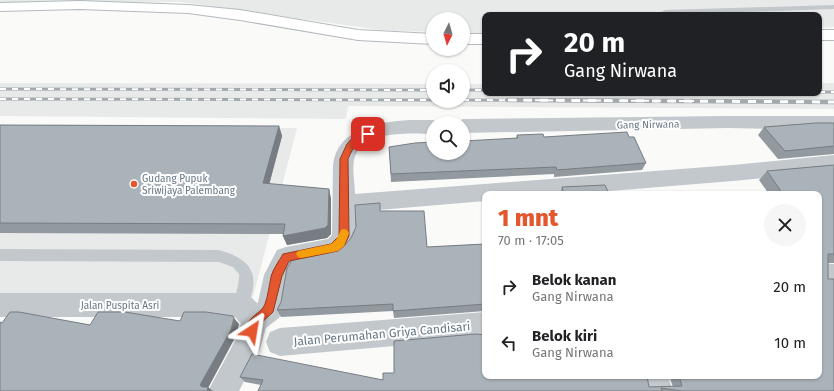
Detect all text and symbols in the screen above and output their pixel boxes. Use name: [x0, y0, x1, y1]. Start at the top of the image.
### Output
north arrow: [426, 12, 470, 56]
map controls: [426, 12, 470, 160]
text: 20 m: [564, 26, 625, 59]
icon: right: [498, 28, 550, 80]
text: Gang Nirwana: [564, 60, 677, 82]
button: sound: [426, 64, 470, 108]
button: search: [426, 116, 470, 160]
pin: [351, 117, 385, 151]
street label: Gang Nirwana: [617, 118, 680, 132]
icon: arrive: [357, 123, 379, 145]
place label: Gudang Pupuk Sriwijaya Palembang: [142, 173, 236, 197]
marker: Gudang Pupuk Sriwijaya Palembang: [129, 179, 139, 189]
text: 1 mnt: [498, 204, 558, 232]
button: close: [764, 204, 806, 246]
text: 70 m · 17:05: [498, 233, 564, 248]
text: Belok kanan: [532, 271, 616, 289]
icon: right: [498, 276, 520, 298]
text: 20 m: [773, 278, 806, 296]
text: Gang Nirwana: [532, 289, 614, 304]
street label: Jalan Puspita Asri: [81, 300, 160, 312]
position arrow: [231, 310, 273, 352]
street label: Jalan Perumahan Griya Candisari: [293, 319, 471, 349]
text: Belok kiri: [532, 327, 597, 345]
icon: left: [498, 332, 520, 354]
text: 10 m: [774, 334, 806, 352]
text: Gang Nirwana: [532, 345, 614, 360]

